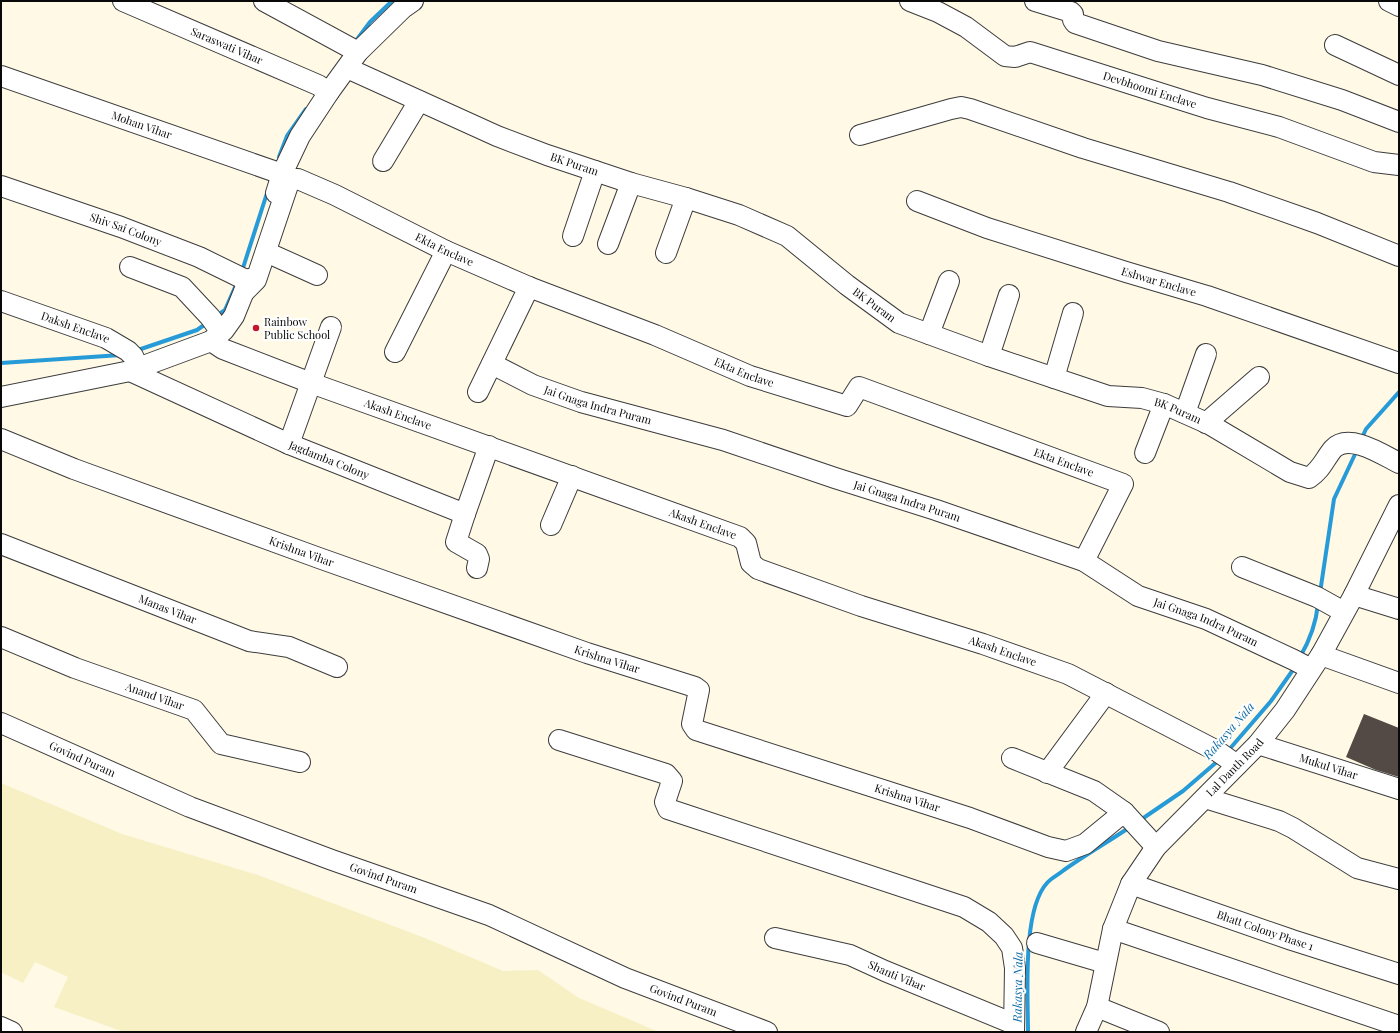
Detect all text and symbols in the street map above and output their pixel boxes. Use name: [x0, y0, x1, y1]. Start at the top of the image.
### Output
street label: Saraswati Vihar: [189, 23, 265, 67]
street label: Devbhoomi Enclave: [1101, 68, 1199, 111]
street label: Mohan Vihar: [110, 107, 174, 142]
street label: BK Puram: [549, 149, 601, 179]
street label: Shiv Sai Colony: [88, 209, 164, 249]
street label: Ekta Enclave: [413, 229, 477, 269]
street label: Eshwar Enclave: [1120, 263, 1199, 300]
street label: BK Puram: [850, 284, 899, 325]
street label: Daksh Enclave: [39, 308, 113, 346]
place label: Rainbow Public School: [264, 314, 330, 342]
marker: Rainbow Public School: [251, 323, 261, 333]
street label: Ekta Enclave: [712, 354, 776, 390]
street label: Jai Gnaga Indra Puram: [541, 381, 653, 428]
street label: Akash Enclave: [361, 394, 434, 433]
street label: BK Puram: [1153, 394, 1204, 427]
street label: Jagdamba Colony: [286, 436, 372, 482]
street label: Ekta Enclave: [1032, 444, 1096, 480]
street label: Jai Gnaga Indra Puram: [851, 476, 963, 525]
street label: Akash Enclave: [666, 504, 739, 542]
street label: Krishna Vihar: [267, 533, 336, 570]
street label: Manas Vihar: [137, 591, 199, 627]
street label: Jai Gnaga Indra Puram: [1151, 594, 1261, 649]
street label: Akash Enclave: [966, 632, 1039, 669]
street label: Krishna Vihar: [573, 641, 642, 676]
street label: Anand Vihar: [123, 678, 186, 713]
water label: Rakasya Nala: [1198, 698, 1257, 763]
street label: Lal Danth Road: [1202, 735, 1267, 799]
street label: Govind Puram: [47, 737, 118, 780]
street label: Mukul Vihar: [1298, 750, 1360, 782]
street label: Krishna Vihar: [873, 780, 942, 815]
street label: Govind Puram: [348, 859, 420, 896]
street label: Bhatt Colony Phase 1: [1215, 906, 1316, 953]
water label: Rakasya Nala: [1008, 951, 1026, 1023]
street label: Shanti Vihar: [866, 956, 928, 994]
street label: Govind Puram: [648, 980, 720, 1019]

